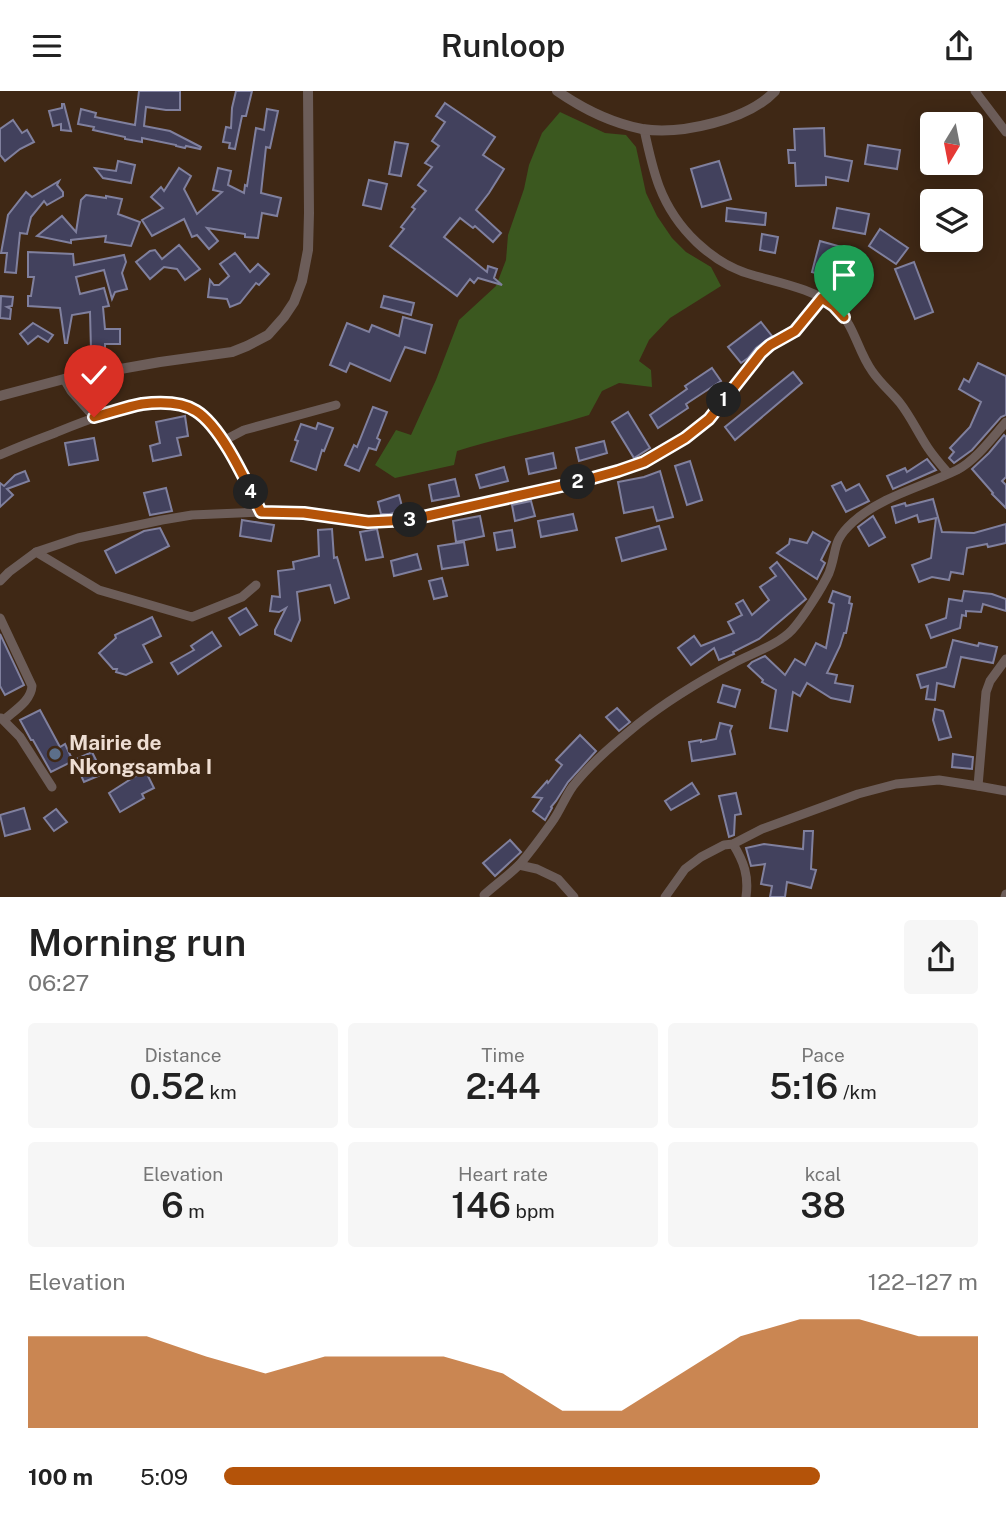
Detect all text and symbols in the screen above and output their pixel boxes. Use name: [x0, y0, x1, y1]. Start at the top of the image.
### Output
icon: menu: [28, 27, 66, 65]
text: Runloop: [441, 27, 565, 64]
icon: share: [940, 27, 978, 65]
north arrow: [920, 112, 984, 175]
map controls: [920, 112, 983, 252]
button: layers: [920, 189, 983, 252]
pin: [814, 245, 874, 317]
icon: arrive: [825, 256, 863, 294]
pin: [64, 345, 124, 417]
icon: check: [75, 356, 113, 394]
pin: 1: [706, 383, 742, 417]
text: 1: [719, 388, 728, 410]
pin: 2: [560, 465, 596, 499]
text: 2: [571, 470, 584, 492]
pin: 4: [233, 475, 268, 509]
text: 4: [244, 480, 257, 502]
pin: 3: [392, 503, 428, 537]
text: 3: [403, 508, 416, 530]
place label: Mairie de Nkongsamba I: [69, 730, 212, 779]
marker: Mairie de Nkongsamba I: [47, 746, 63, 762]
text: Morning run: [28, 920, 246, 965]
button: share: [904, 920, 978, 994]
text: 06:27: [28, 969, 89, 996]
text: Distance: [144, 1044, 222, 1066]
text: Time: [481, 1044, 525, 1066]
text: Pace: [801, 1044, 845, 1066]
text: 0.52: [129, 1066, 205, 1107]
text: 2:44: [465, 1066, 541, 1107]
text: 5:16: [769, 1066, 838, 1107]
text: km: [205, 1081, 237, 1103]
text: /km: [838, 1081, 877, 1103]
text: Elevation: [143, 1163, 223, 1185]
text: Heart rate: [458, 1163, 548, 1185]
text: kcal: [805, 1163, 841, 1185]
text: 6: [161, 1185, 184, 1226]
text: 146: [451, 1185, 511, 1226]
text: 38: [800, 1185, 846, 1226]
text: m: [184, 1200, 205, 1222]
text: bpm: [511, 1200, 555, 1222]
text: Elevation: [28, 1268, 126, 1295]
text: 122–127 m: [868, 1268, 978, 1295]
text: 100 m: [28, 1463, 93, 1490]
text: 5:09: [140, 1463, 188, 1490]

